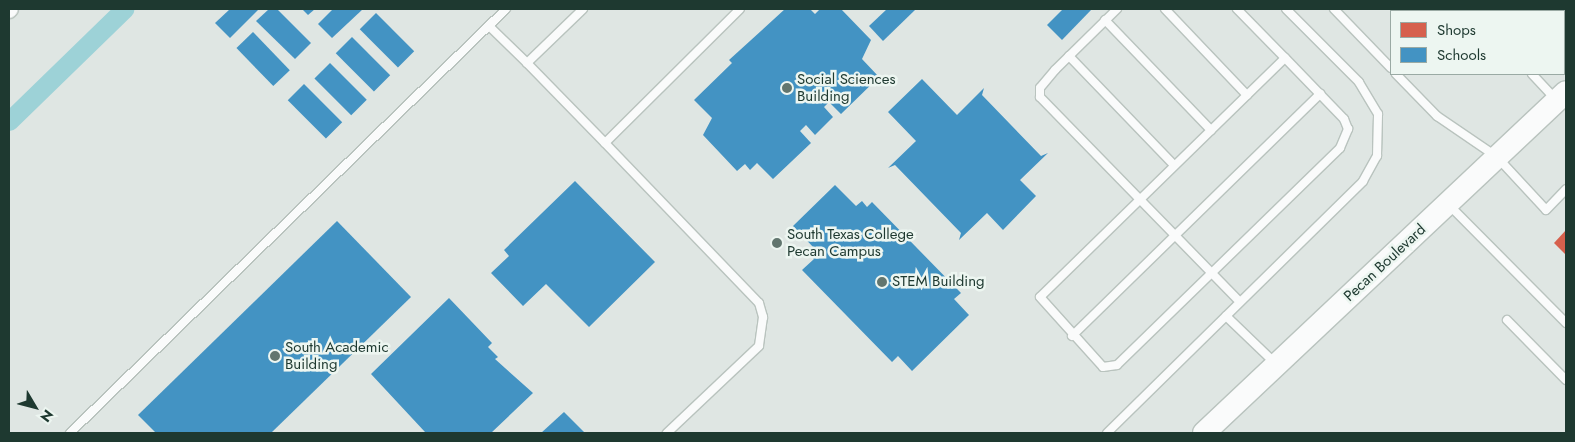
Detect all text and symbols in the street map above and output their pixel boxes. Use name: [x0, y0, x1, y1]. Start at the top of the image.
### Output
legend: [1390, 10, 1565, 75]
text: Shops: [1437, 19, 1476, 41]
text: Schools: [1437, 44, 1486, 66]
place label: Social Sciences Building: [797, 70, 895, 105]
marker: Social Sciences Building: [781, 82, 793, 94]
street label: Pecan Boulevard: [1340, 221, 1430, 305]
place label: South Texas College Pecan Campus: [787, 225, 914, 260]
marker: South Texas College Pecan Campus: [771, 237, 783, 249]
place label: STEM Building: [892, 273, 985, 291]
marker: STEM Building: [876, 276, 888, 288]
place label: South Academic Building: [285, 338, 389, 373]
marker: South Academic Building: [269, 350, 281, 362]
north arrow: [10, 382, 60, 432]
text: N: [36, 406, 58, 426]

